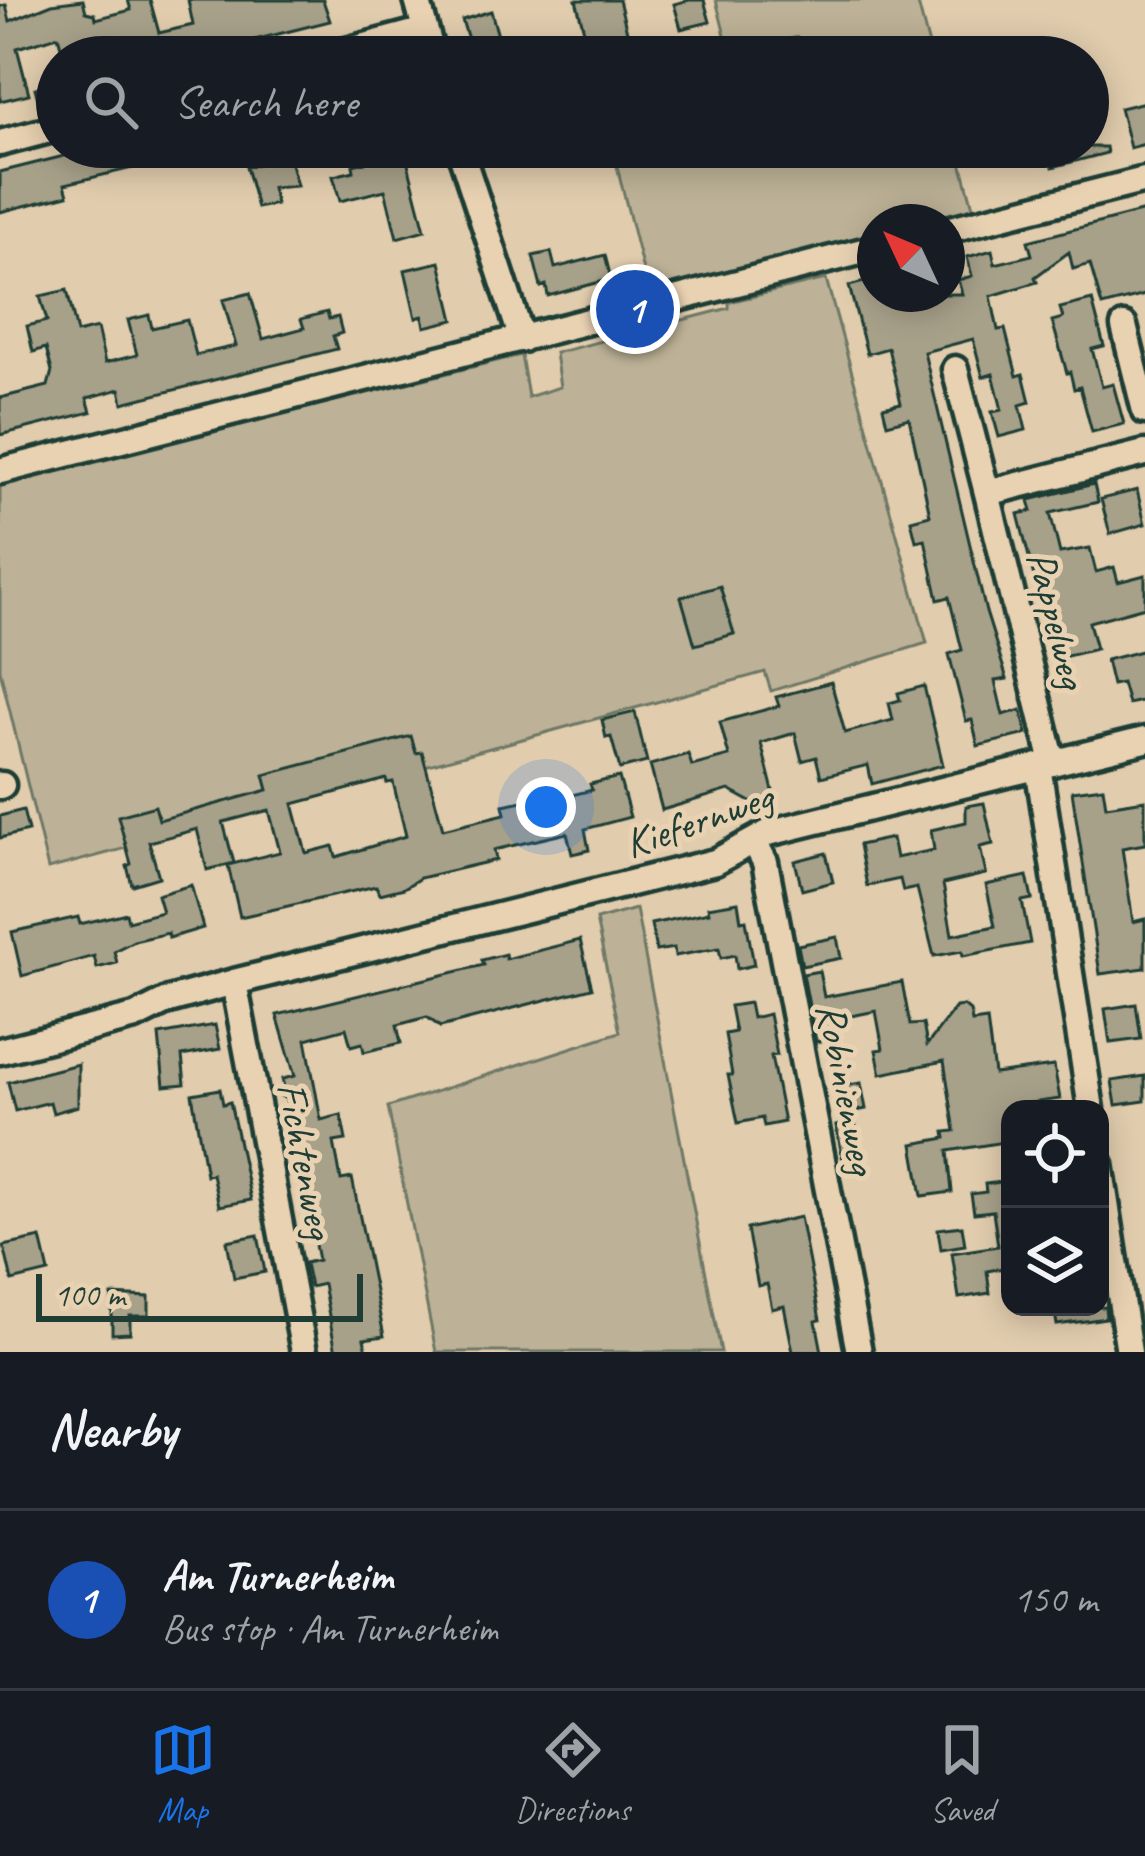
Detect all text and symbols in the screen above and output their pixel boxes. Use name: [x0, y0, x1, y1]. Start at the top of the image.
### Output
search box: [36, 36, 1109, 168]
icon: search: [78, 69, 144, 135]
text: Search here: [174, 74, 357, 131]
north arrow: [857, 204, 965, 312]
pin: 1: [596, 264, 674, 354]
street label: Pappelweg: [1014, 546, 1100, 696]
street label: Kiefernweg: [618, 769, 782, 870]
your location: [516, 777, 576, 837]
street label: Robinienweg: [804, 998, 890, 1181]
street label: Fichtenweg: [264, 1078, 347, 1245]
map controls: [1001, 1100, 1109, 1316]
button: locate: [1001, 1100, 1109, 1208]
button: layers: [1001, 1208, 1109, 1316]
scale bar: [36, 1268, 363, 1321]
text: 100 m: [54, 1274, 125, 1316]
text: Nearby: [48, 1398, 176, 1462]
text: Am Turnerheim: [162, 1547, 393, 1604]
text: 1: [78, 1575, 96, 1624]
text: 150 m: [1013, 1575, 1097, 1624]
text: Bus stop · Am Turnerheim: [162, 1604, 498, 1653]
tab: Map: [150, 1717, 216, 1831]
tab: Directions: [515, 1717, 630, 1831]
tab: Saved: [929, 1717, 995, 1831]

